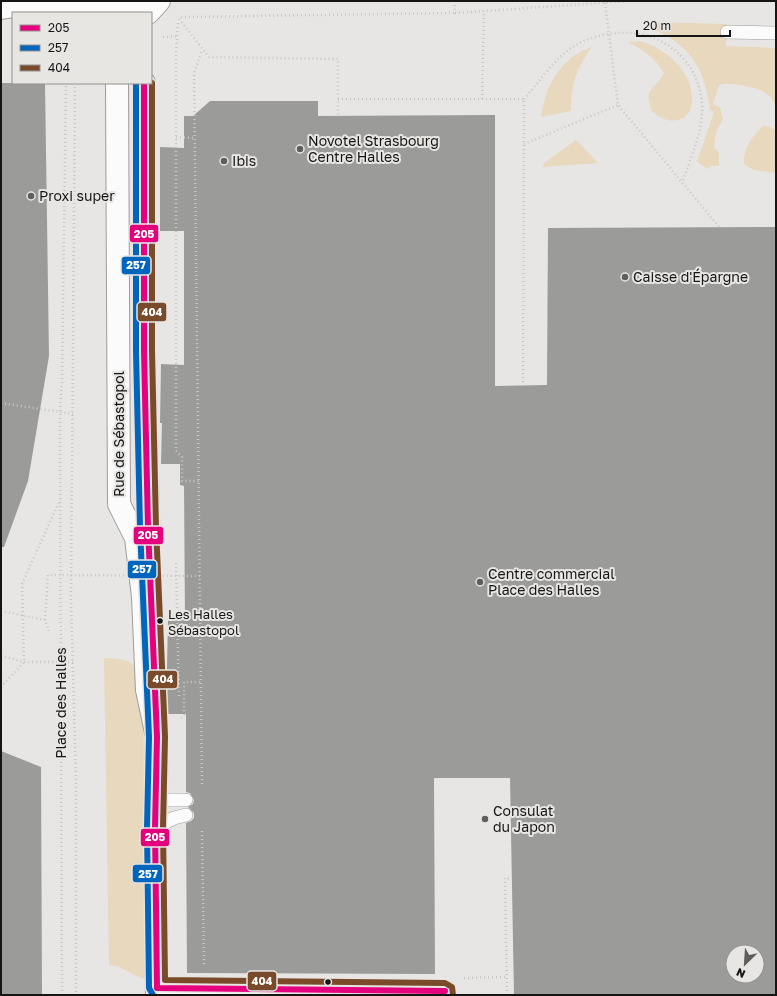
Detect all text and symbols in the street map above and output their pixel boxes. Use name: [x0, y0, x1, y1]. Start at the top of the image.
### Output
legend: [12, 12, 152, 84]
scale bar: [637, 12, 730, 38]
text: 20 m: [643, 18, 671, 33]
text: 205: [48, 20, 69, 35]
text: 257: [48, 40, 68, 55]
text: 404: [48, 60, 70, 75]
place label: Novotel Strasbourg Centre Halles: [308, 132, 439, 165]
marker: Novotel Strasbourg Centre Halles: [295, 144, 305, 154]
place label: Ibis: [232, 152, 256, 169]
marker: Ibis: [219, 156, 229, 166]
place label: Proxi super: [39, 187, 115, 204]
marker: Proxi super: [26, 191, 36, 201]
line badge: 205: [129, 224, 159, 243]
text: 205: [134, 227, 155, 240]
line badge: 257: [121, 256, 151, 275]
text: 257: [126, 258, 146, 271]
place label: Caisse d'Épargne: [633, 268, 748, 285]
marker: Caisse d'Épargne: [620, 272, 630, 282]
line badge: 404: [137, 302, 167, 322]
text: 404: [142, 305, 163, 318]
street label: Rue de Sébastopol: [110, 371, 127, 497]
line badge: 205: [133, 526, 164, 545]
text: 205: [138, 528, 159, 541]
line badge: 257: [127, 560, 157, 579]
text: 257: [132, 562, 152, 575]
place label: Centre commercial Place des Halles: [488, 565, 615, 598]
marker: Centre commercial Place des Halles: [475, 577, 485, 587]
place label: Les Halles Sébastopol: [168, 606, 239, 638]
marker: Les Halles Sébastopol: [155, 616, 165, 626]
street label: Place des Halles: [52, 647, 69, 759]
line badge: 404: [147, 670, 178, 689]
text: 404: [153, 672, 174, 685]
place label: Consulat du Japon: [493, 802, 555, 835]
marker: Consulat du Japon: [480, 814, 490, 824]
line badge: 205: [140, 828, 170, 847]
text: 205: [145, 830, 166, 843]
line badge: 257: [132, 864, 163, 883]
text: 257: [138, 867, 158, 880]
north arrow: [725, 944, 765, 984]
text: N: [734, 966, 747, 981]
line badge: 404: [247, 971, 277, 991]
text: 404: [252, 974, 273, 987]
unlabelled marker: [323, 977, 333, 987]

